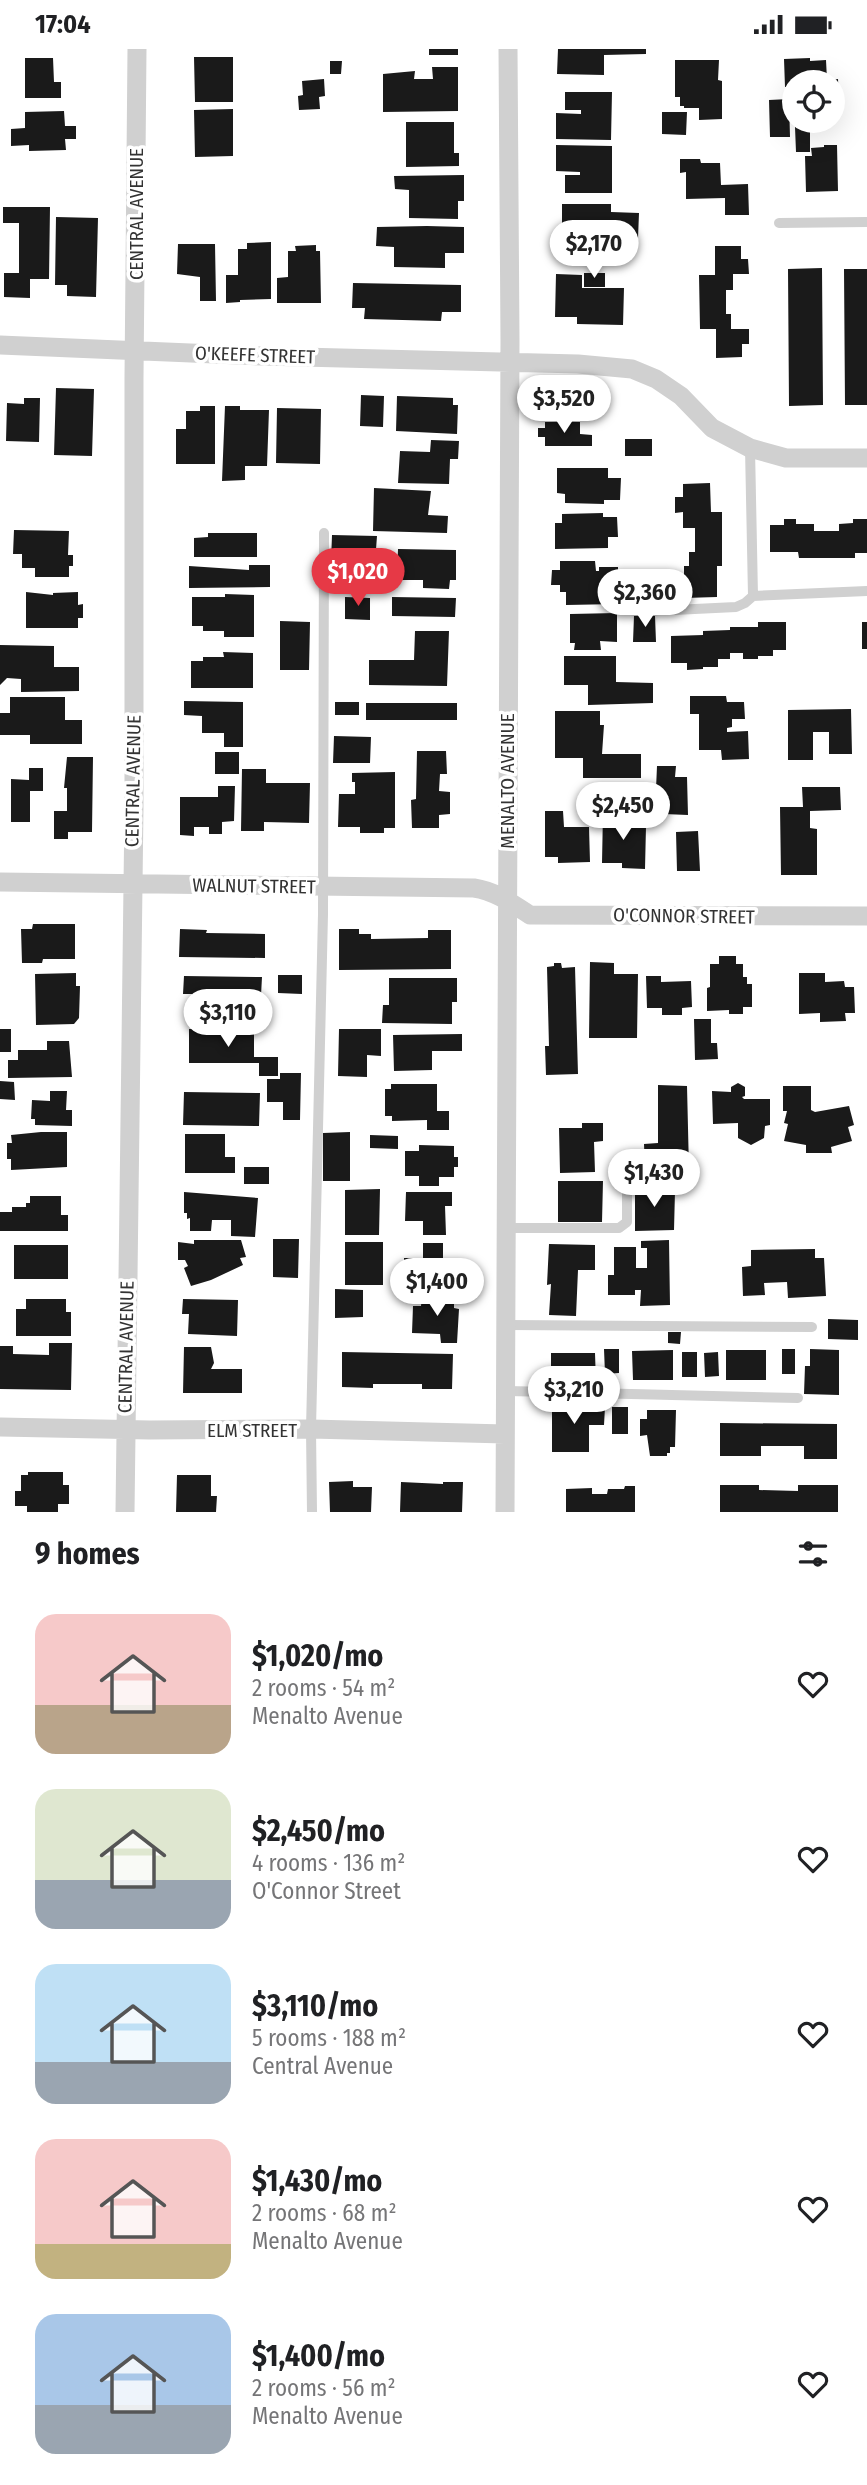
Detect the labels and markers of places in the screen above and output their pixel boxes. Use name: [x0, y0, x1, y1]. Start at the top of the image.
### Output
pin: $2,170: [537, 221, 651, 280]
pin: $3,520: [507, 375, 621, 435]
pin: $1,020: [301, 549, 415, 608]
pin: $2,360: [588, 569, 702, 629]
pin: $2,450: [566, 783, 680, 842]
pin: $3,110: [171, 989, 285, 1049]
pin: $1,430: [597, 1149, 711, 1209]
pin: $1,400: [380, 1259, 494, 1318]
pin: $3,210: [517, 1367, 631, 1426]

